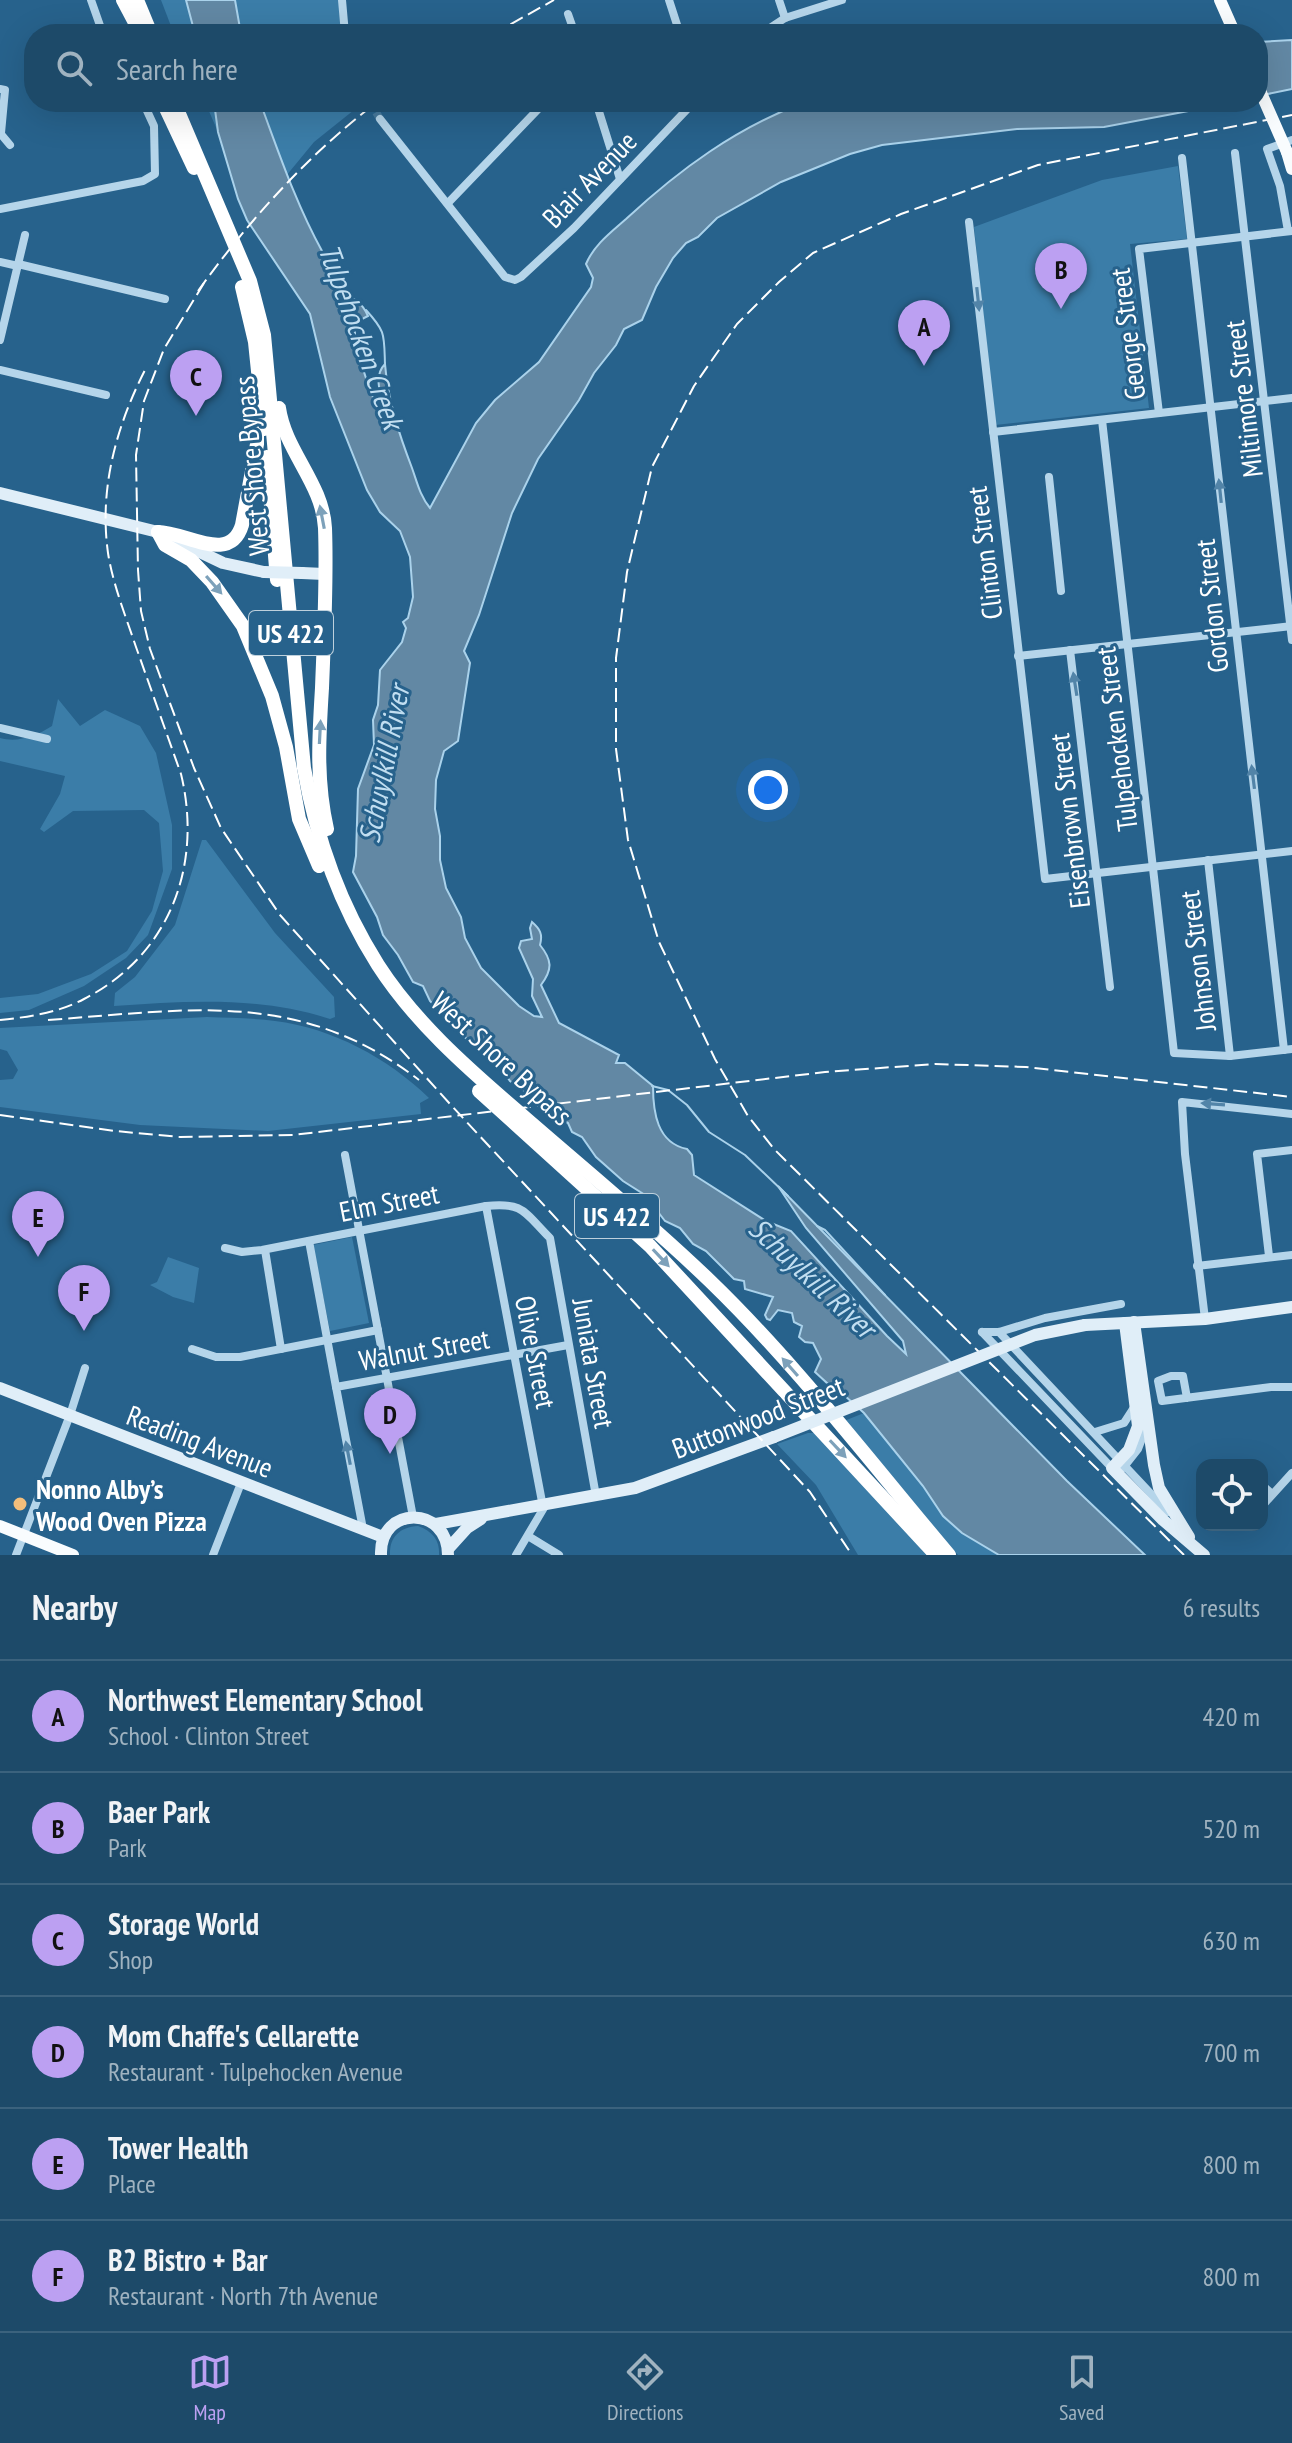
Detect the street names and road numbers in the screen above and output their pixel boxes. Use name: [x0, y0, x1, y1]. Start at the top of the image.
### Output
street label: Blair Avenue: [534, 123, 644, 235]
street label: George Street: [1101, 266, 1153, 402]
street label: Miltimore Street: [1215, 318, 1271, 480]
street label: West Shore Bypass: [225, 375, 277, 557]
street label: Clinton Street: [957, 484, 1010, 621]
street label: Gordon Street: [1186, 537, 1236, 675]
road number: US 422: [249, 611, 333, 655]
street label: Tulpehocken Street: [1086, 645, 1146, 833]
street label: Eisenbrown Street: [1040, 731, 1098, 910]
street label: Johnson Street: [1170, 888, 1224, 1034]
street label: West Shore Bypass: [424, 983, 580, 1133]
street label: Elm Street: [336, 1174, 442, 1230]
road number: US 422: [575, 1194, 659, 1238]
street label: Olive Street: [507, 1292, 565, 1412]
street label: Juniata Street: [564, 1294, 624, 1431]
street label: Walnut Street: [356, 1319, 492, 1379]
street label: Buttonwood Street: [667, 1367, 850, 1467]
street label: Reading Avenue: [122, 1396, 278, 1486]

